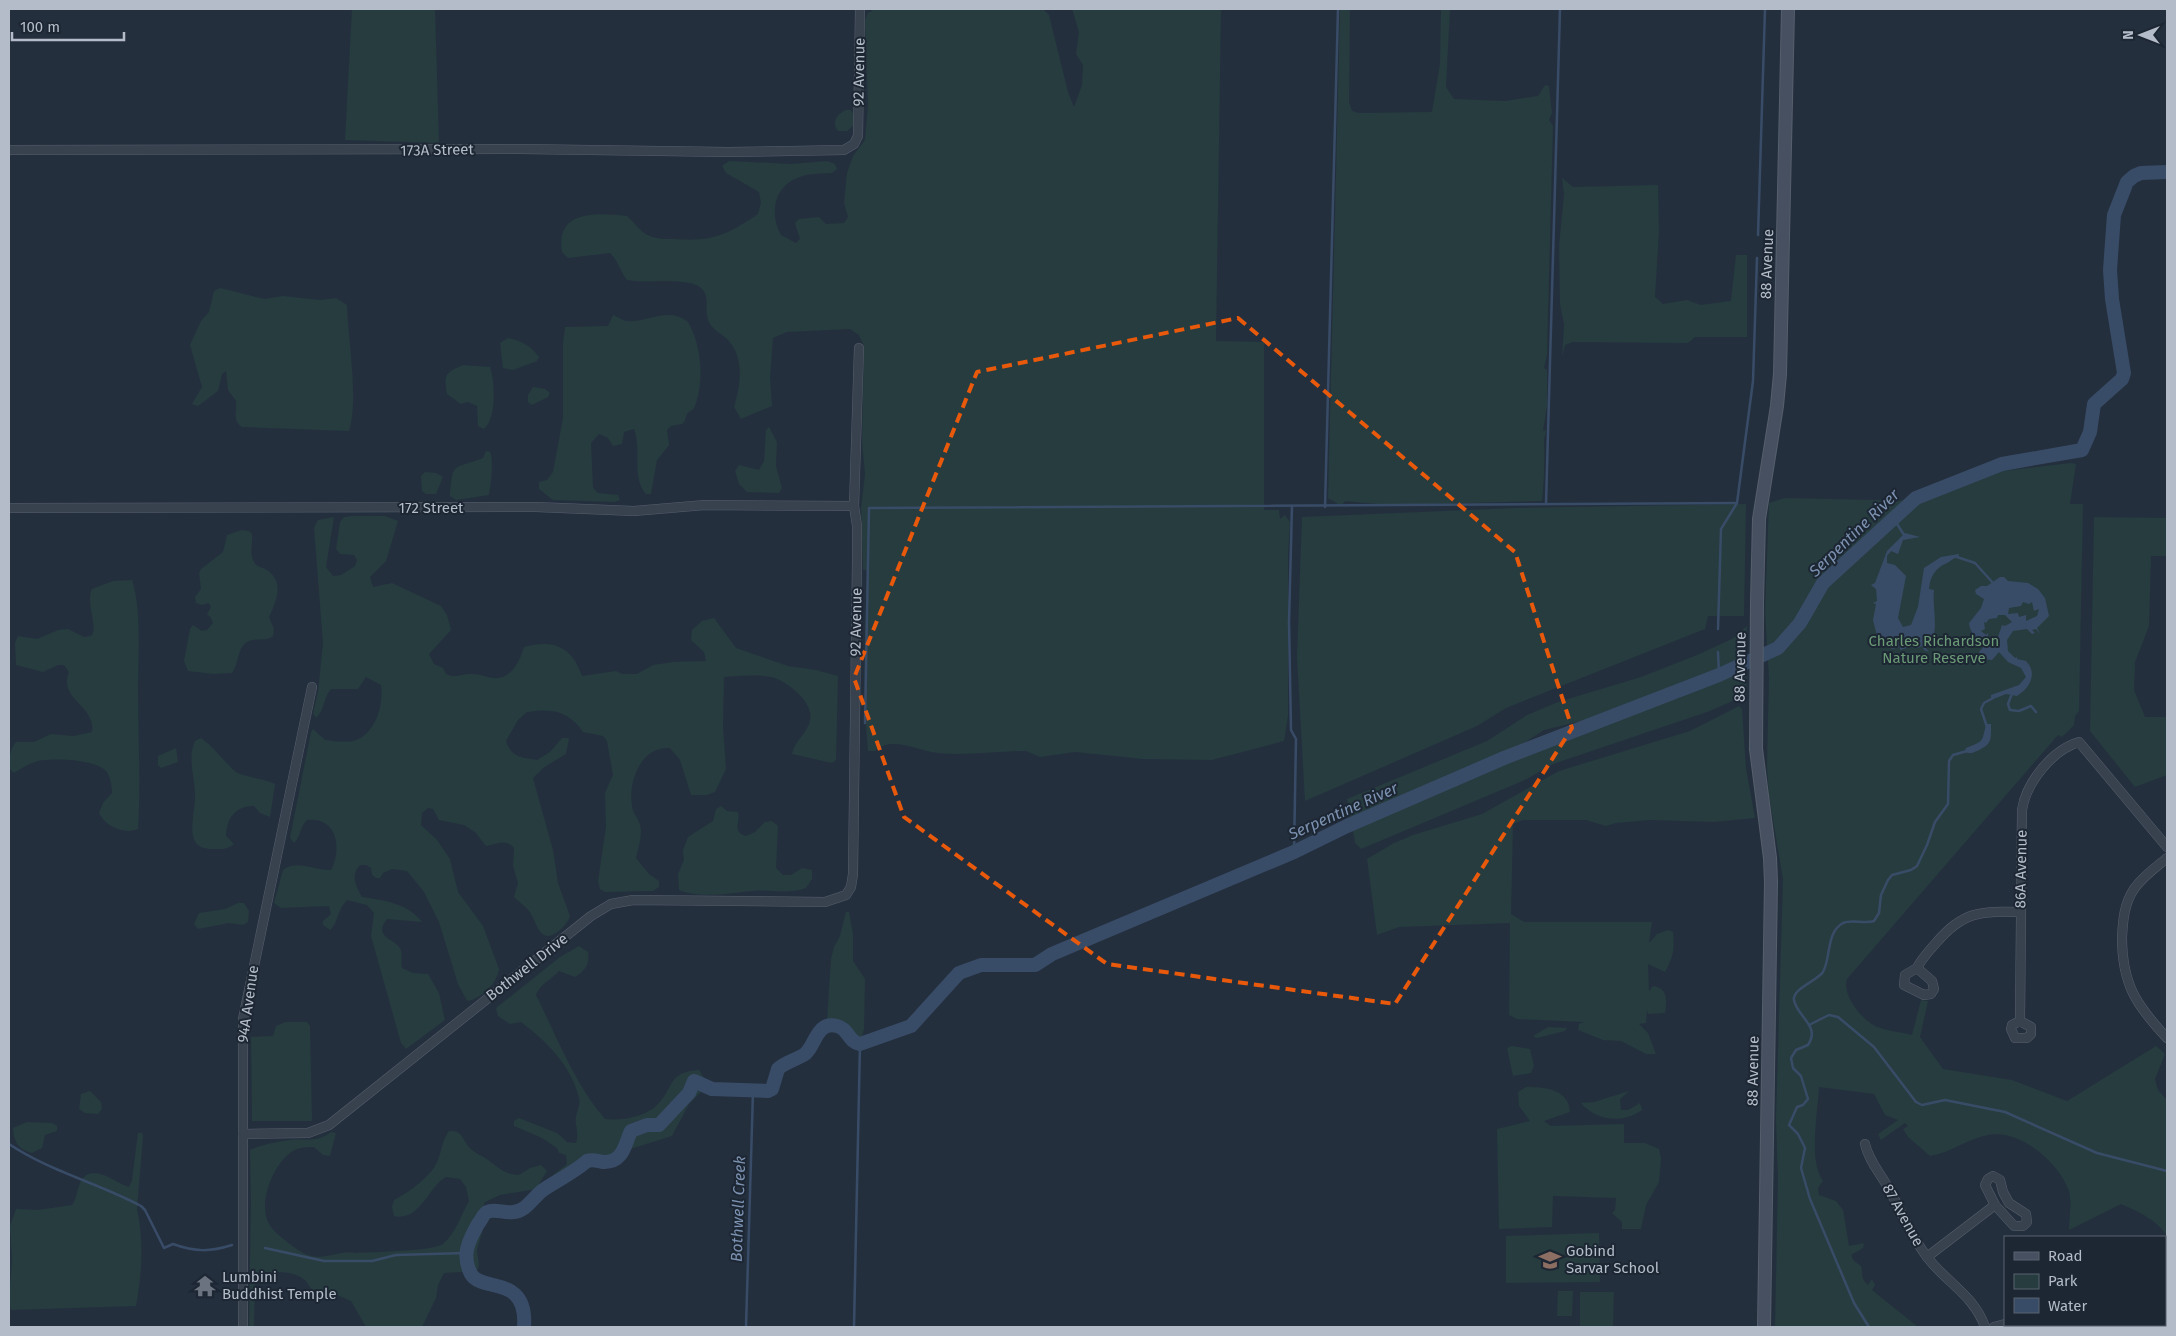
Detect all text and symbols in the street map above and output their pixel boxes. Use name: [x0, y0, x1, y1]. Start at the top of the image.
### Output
scale bar: [12, 10, 125, 42]
north arrow: [2116, 10, 2166, 60]
text: 100 m: [20, 18, 60, 36]
text: N: [2120, 30, 2137, 40]
street label: 92 Avenue: [849, 37, 869, 107]
street label: 173A Street: [400, 140, 475, 160]
street label: 88 Avenue: [1757, 229, 1777, 299]
water label: Serpentine River: [1804, 485, 1904, 581]
street label: 172 Street: [398, 499, 464, 517]
street label: 92 Avenue: [846, 587, 866, 657]
street label: 88 Avenue: [1730, 632, 1750, 702]
park label: Charles Richardson Nature Reserve: [1869, 632, 1999, 667]
water label: Serpentine River: [1284, 778, 1401, 844]
street label: 86A Avenue: [2011, 830, 2031, 908]
street label: Bothwell Drive: [482, 929, 572, 1005]
street label: 94A Avenue: [234, 964, 262, 1044]
street label: 88 Avenue: [1743, 1036, 1763, 1106]
water label: Bothwell Creek: [727, 1155, 749, 1262]
street label: 87 Avenue: [1879, 1181, 1927, 1249]
legend: [2004, 1236, 2166, 1326]
place label: Gobind Sarvar School: [1566, 1242, 1660, 1277]
school or university icon: Gobind Sarvar School: [1537, 1247, 1563, 1273]
text: Road: [2048, 1247, 2083, 1265]
place label: Lumbini Buddhist Temple: [222, 1268, 337, 1303]
text: Park: [2048, 1272, 2078, 1290]
temple icon: Lumbini Buddhist Temple: [192, 1273, 218, 1299]
text: Water: [2048, 1297, 2087, 1315]

